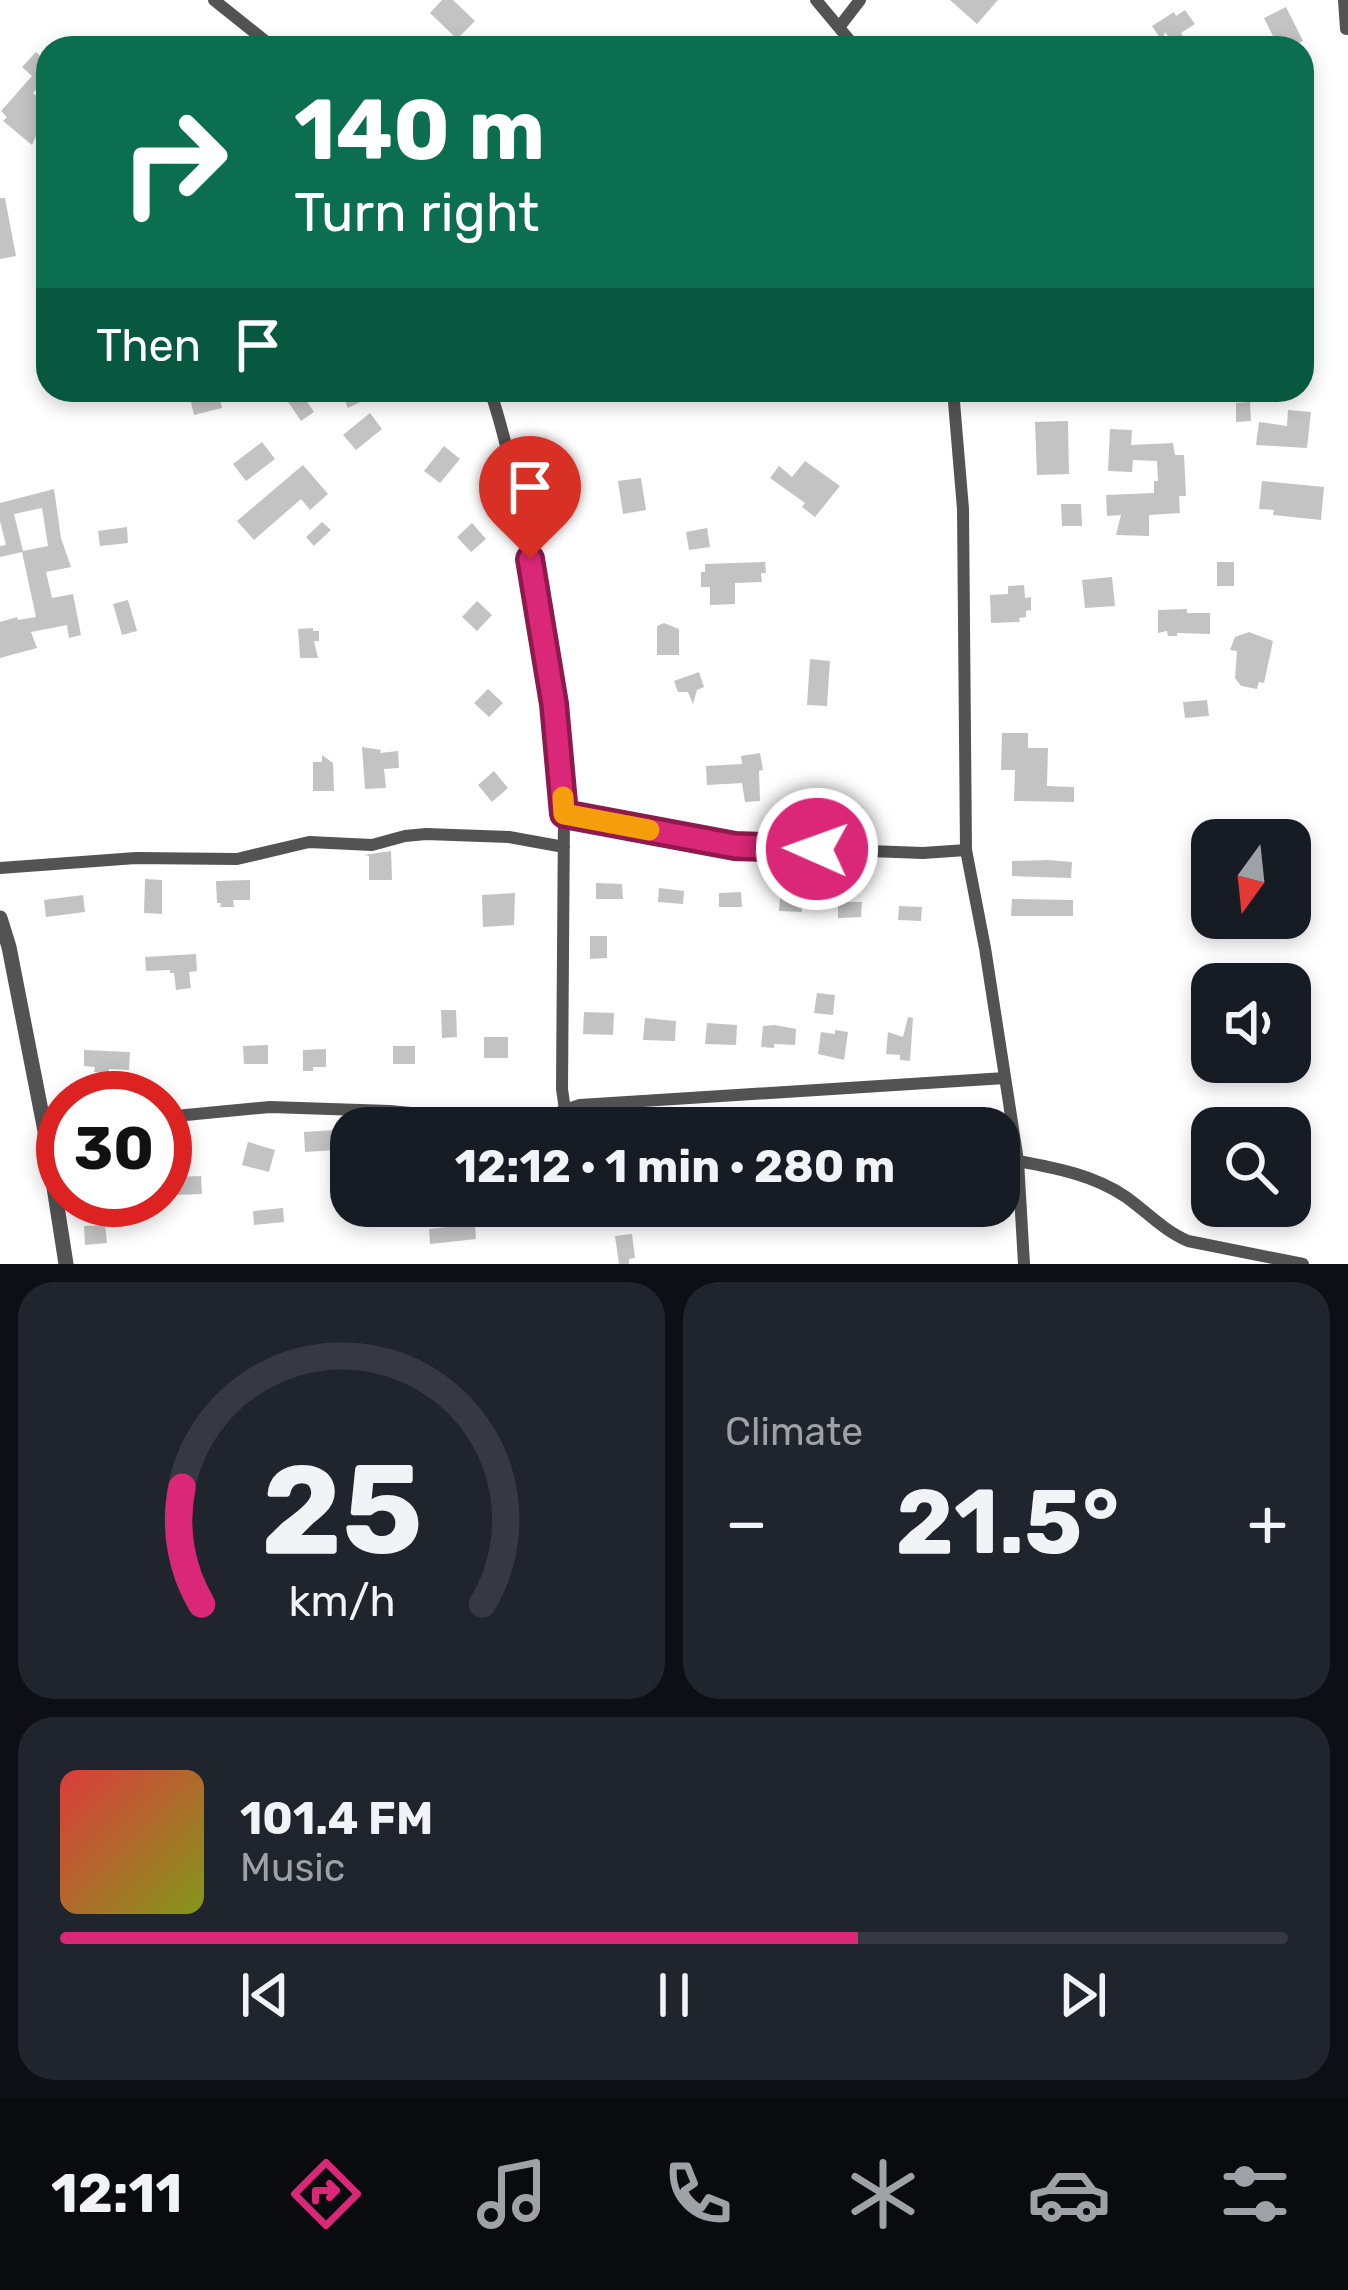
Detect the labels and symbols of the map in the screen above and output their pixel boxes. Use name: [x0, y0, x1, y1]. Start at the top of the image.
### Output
pin: [479, 436, 581, 559]
position arrow: [754, 786, 880, 912]
north arrow: [1191, 819, 1311, 939]
speed limit sign: 30: [36, 1071, 192, 1227]

